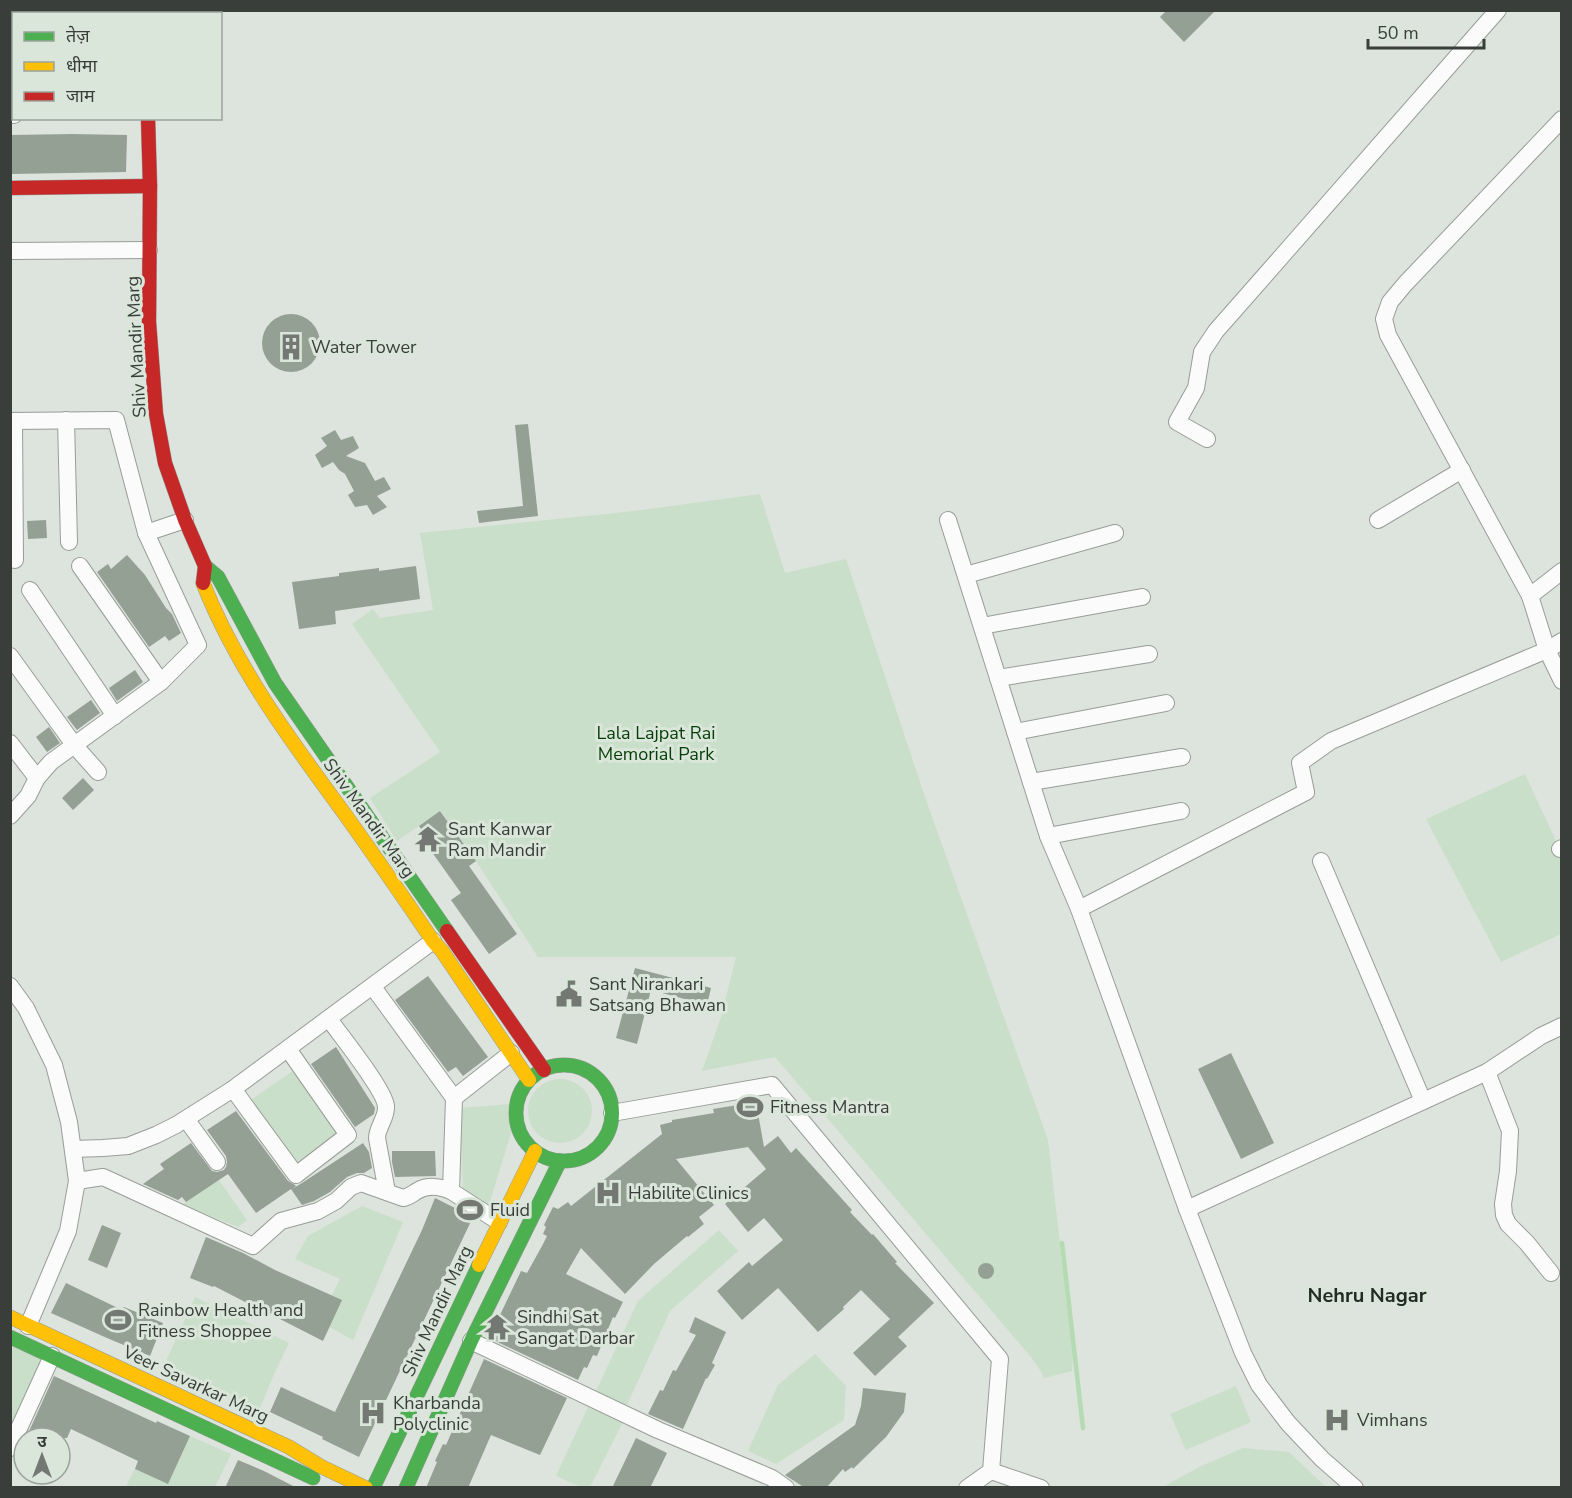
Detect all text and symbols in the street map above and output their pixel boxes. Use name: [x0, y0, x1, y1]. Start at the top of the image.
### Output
legend: [12, 12, 222, 120]
scale bar: [1368, 12, 1484, 50]
text: 50 m: [1377, 21, 1419, 45]
text: तेज़: [66, 24, 90, 48]
text: धीमा: [66, 54, 97, 78]
text: जाम: [66, 84, 96, 108]
street label: Shiv Mandir Marg: [120, 275, 152, 419]
building icon: Water Tower: [276, 332, 306, 362]
place label: Water Tower: [311, 335, 417, 359]
park label: Lala Lajpat Rai Memorial Park: [596, 721, 716, 766]
street label: Shiv Mandir Marg: [318, 753, 420, 883]
place label: Sant Kanwar Ram Mandir: [448, 817, 552, 862]
temple icon: Sant Kanwar Ram Mandir: [413, 824, 443, 854]
place label: Sant Nirankari Satsang Bhawan: [589, 972, 726, 1017]
public building icon: Sant Nirankari Satsang Bhawan: [554, 979, 584, 1009]
sports icon: Fitness Mantra: [735, 1092, 765, 1122]
place label: Fitness Mantra: [770, 1095, 889, 1119]
hospital icon: Habilite Clinics: [593, 1178, 623, 1208]
place label: Habilite Clinics: [628, 1181, 749, 1205]
sports icon: Fluid: [455, 1195, 485, 1225]
place label: Fluid: [490, 1198, 530, 1222]
street label: Shiv Mandir Marg: [396, 1242, 478, 1380]
district label: Nehru Nagar: [1307, 1282, 1427, 1309]
place label: Rainbow Health and Fitness Shoppee: [138, 1298, 303, 1343]
sports icon: Rainbow Health and Fitness Shoppee: [103, 1305, 133, 1335]
place label: Sindhi Sat Sangat Darbar: [517, 1305, 635, 1350]
temple icon: Sindhi Sat Sangat Darbar: [482, 1312, 512, 1342]
street label: Veer Savarkar Marg: [118, 1339, 273, 1428]
place label: Kharbanda Polyclinic: [393, 1391, 481, 1436]
hospital icon: Kharbanda Polyclinic: [358, 1398, 388, 1428]
hospital icon: Vimhans: [1322, 1405, 1352, 1435]
place label: Vimhans: [1356, 1408, 1428, 1432]
north arrow: [12, 1426, 72, 1486]
text: उ: [37, 1431, 47, 1453]

